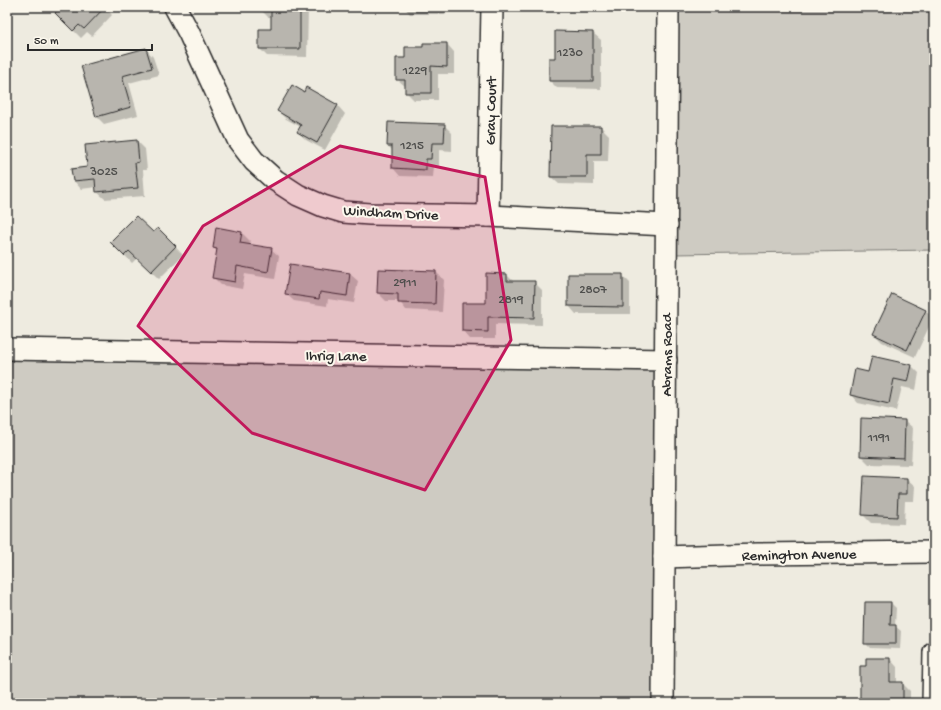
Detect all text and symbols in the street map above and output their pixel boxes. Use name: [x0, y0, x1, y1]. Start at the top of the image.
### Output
scale bar: [28, 26, 152, 52]
text: 50 m: [34, 35, 59, 49]
house number: 1230: [556, 46, 583, 61]
house number: 1229: [402, 64, 428, 79]
street label: Gray Court: [482, 75, 502, 145]
house number: 1215: [399, 139, 424, 154]
house number: 3025: [89, 165, 118, 180]
street label: Windham Drive: [343, 203, 439, 225]
house number: 2911: [393, 276, 417, 291]
house number: 2807: [579, 283, 608, 298]
house number: 2819: [498, 293, 524, 308]
street label: Abrams Road: [659, 312, 677, 396]
street label: Ihrig Lane: [305, 347, 367, 367]
house number: 1191: [867, 431, 890, 446]
street label: Remington Avenue: [741, 546, 857, 566]

